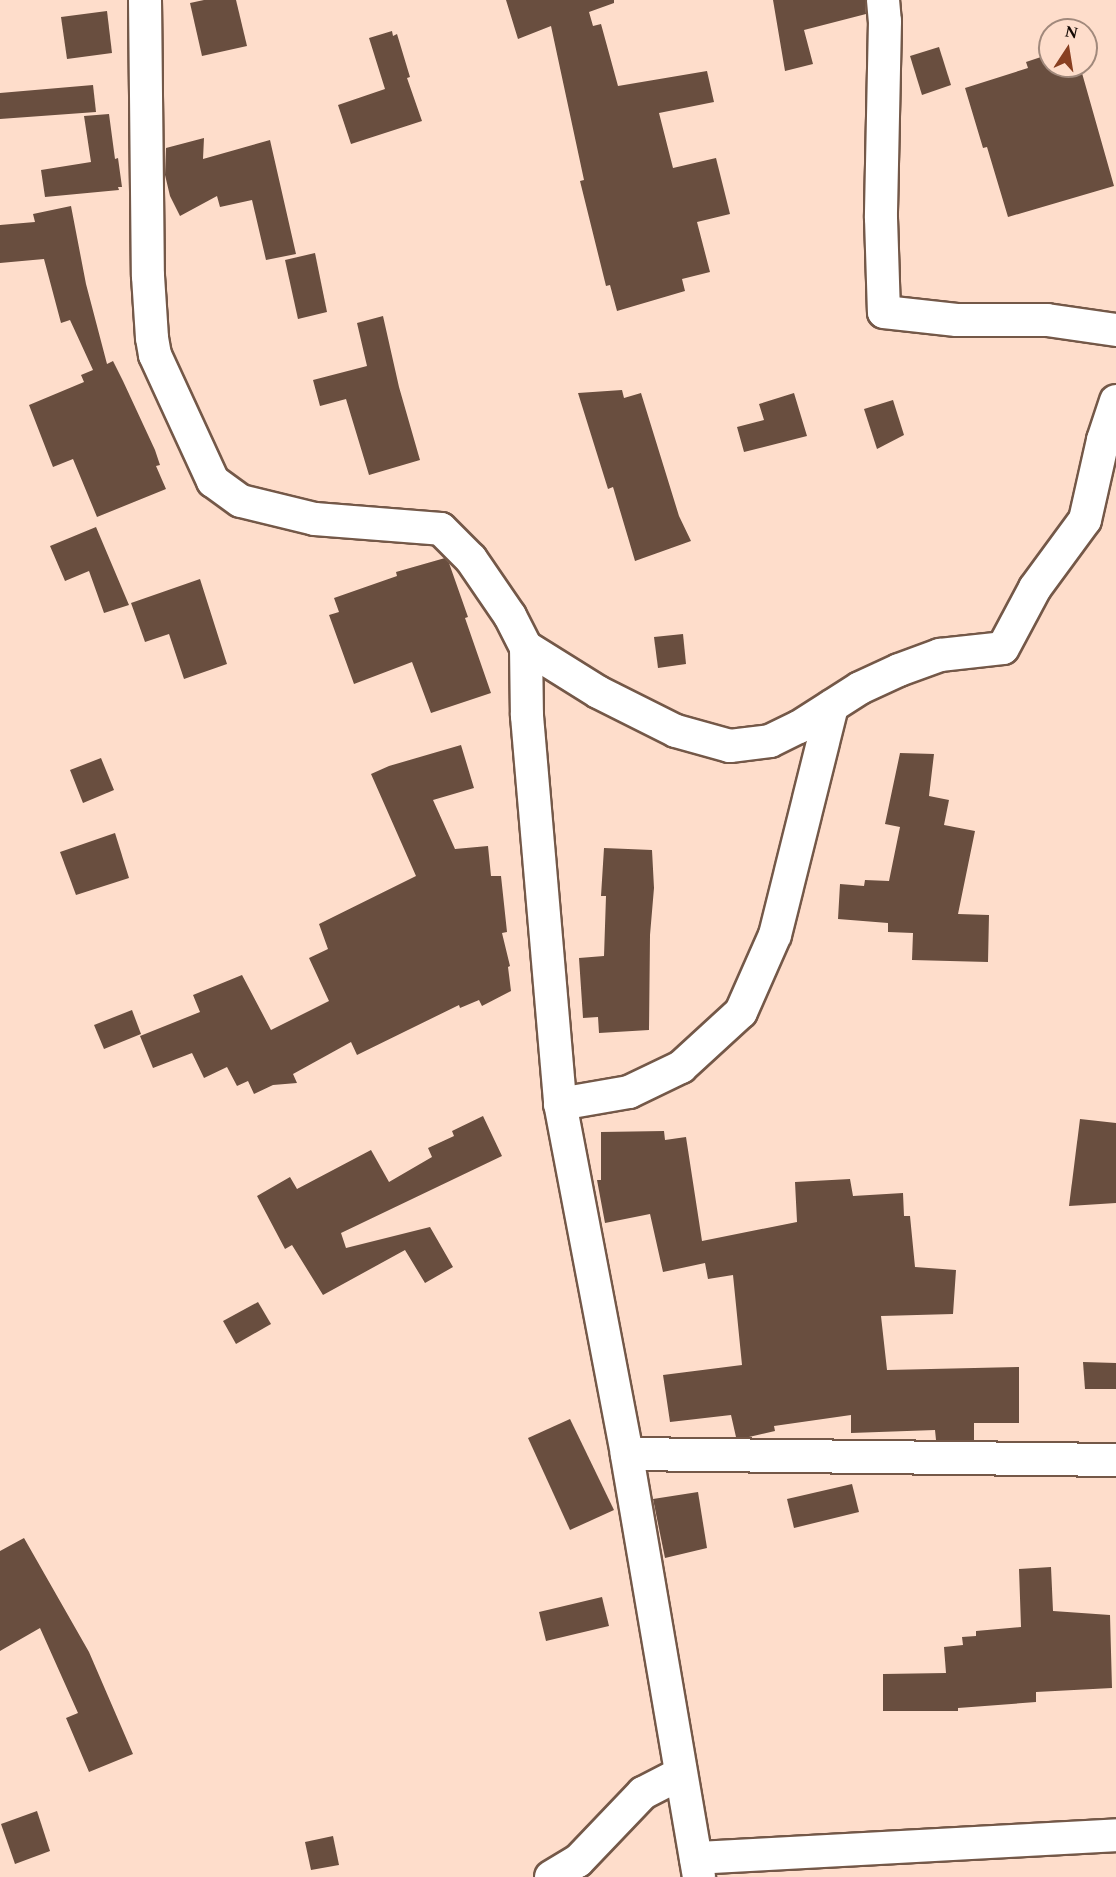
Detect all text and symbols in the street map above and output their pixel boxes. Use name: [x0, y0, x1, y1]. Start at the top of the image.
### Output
north arrow: [1038, 18, 1098, 78]
text: N: [1062, 19, 1080, 45]

